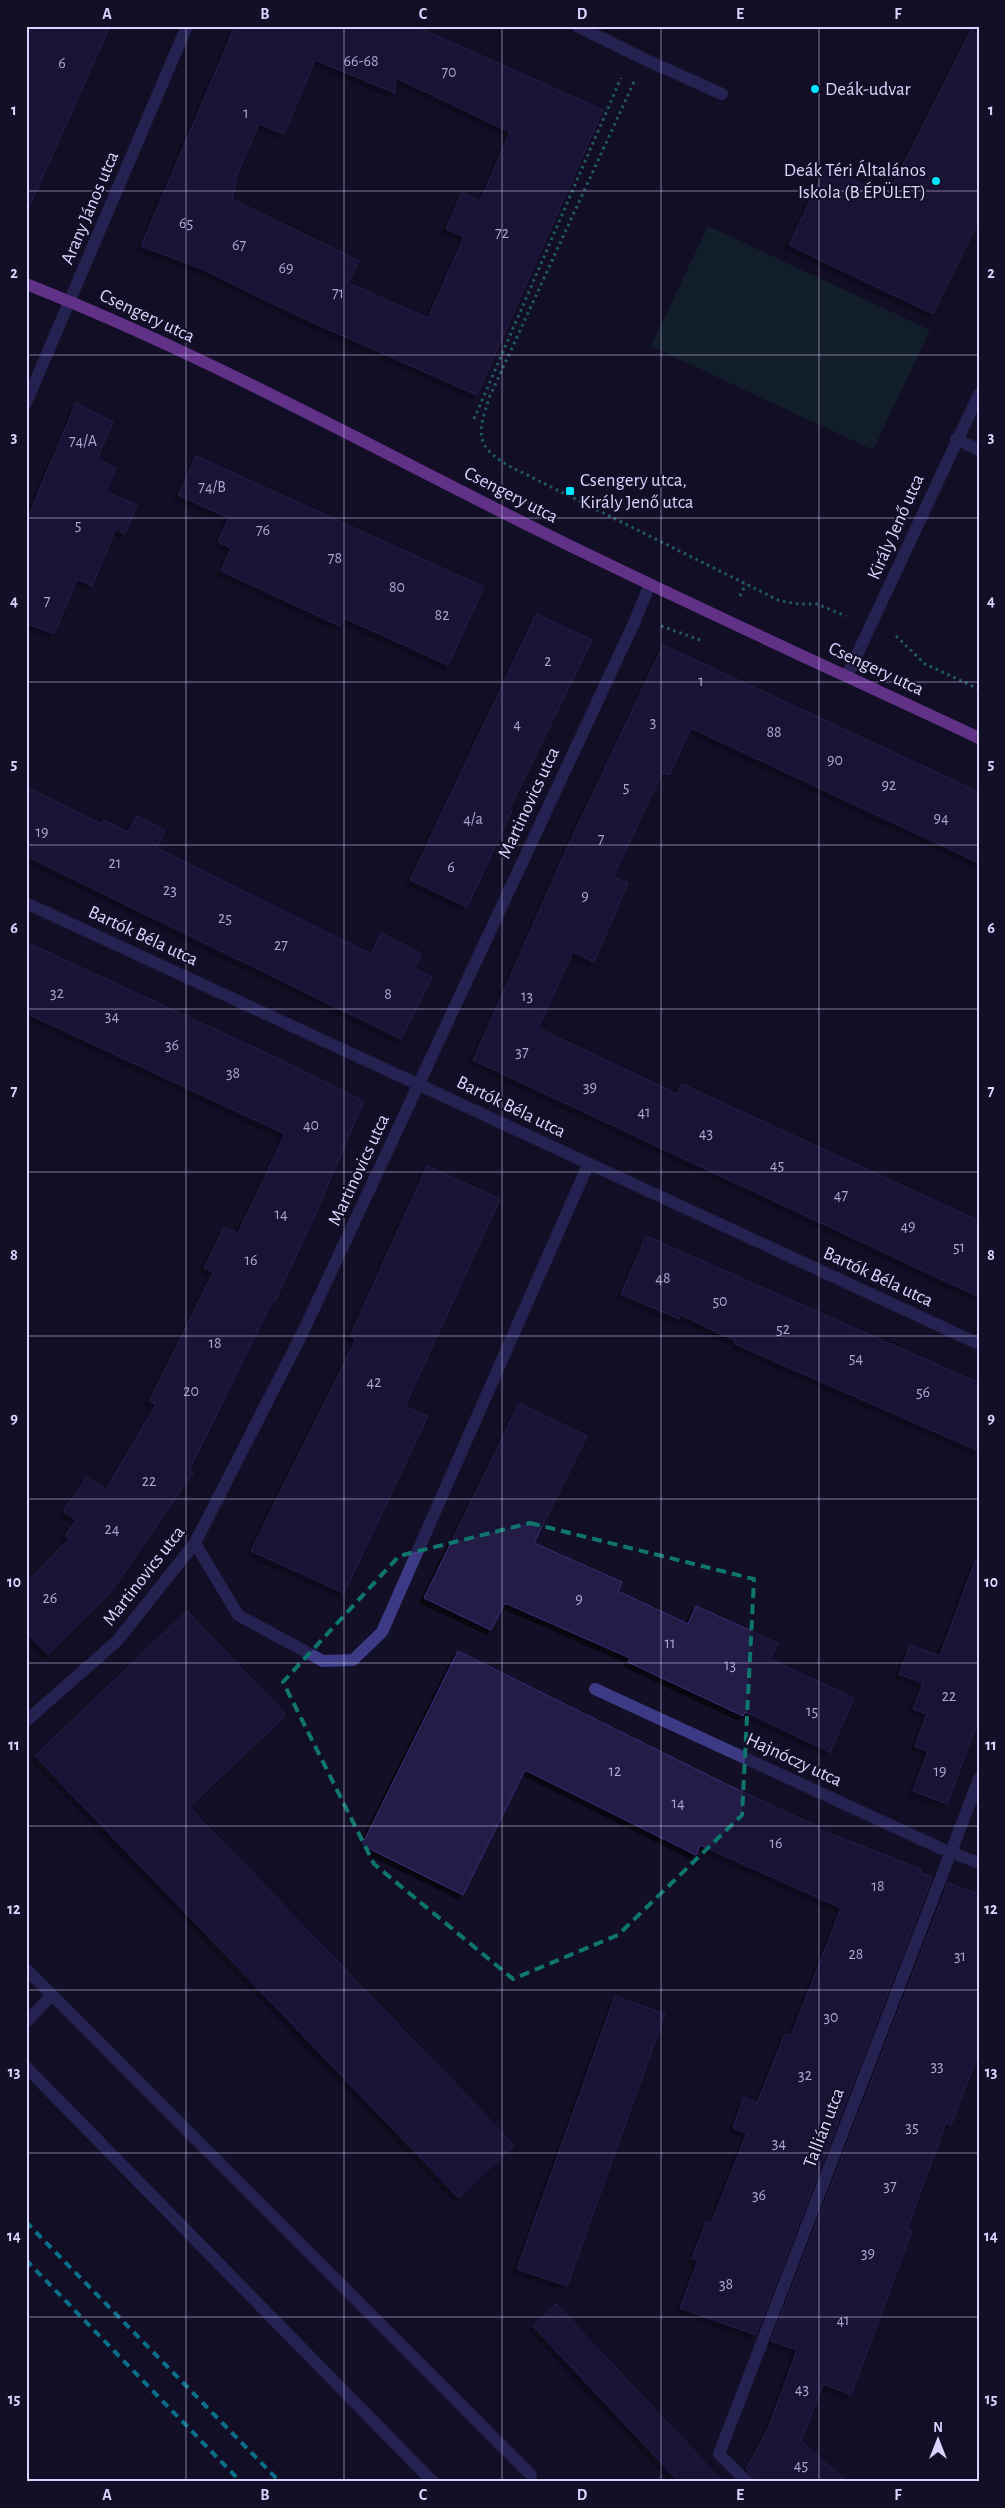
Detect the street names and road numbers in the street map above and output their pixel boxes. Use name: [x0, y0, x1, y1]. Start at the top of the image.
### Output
street label: Arany János utca: [58, 148, 122, 267]
street label: Csengery utca: [97, 286, 198, 346]
street label: Csengery utca: [461, 463, 561, 527]
street label: Király Jenő utca: [864, 471, 928, 583]
street label: Csengery utca: [826, 639, 927, 699]
street label: Martinovics utca: [495, 744, 563, 862]
street label: Bartók Béla utca: [85, 902, 201, 970]
street label: Bartók Béla utca: [454, 1072, 569, 1142]
street label: Martinovics utca: [325, 1111, 393, 1229]
street label: Bartók Béla utca: [820, 1243, 936, 1311]
street label: Martinovics utca: [99, 1522, 189, 1629]
street label: Hajnóczy utca: [743, 1730, 845, 1791]
street label: Tallián utca: [800, 2085, 848, 2170]

